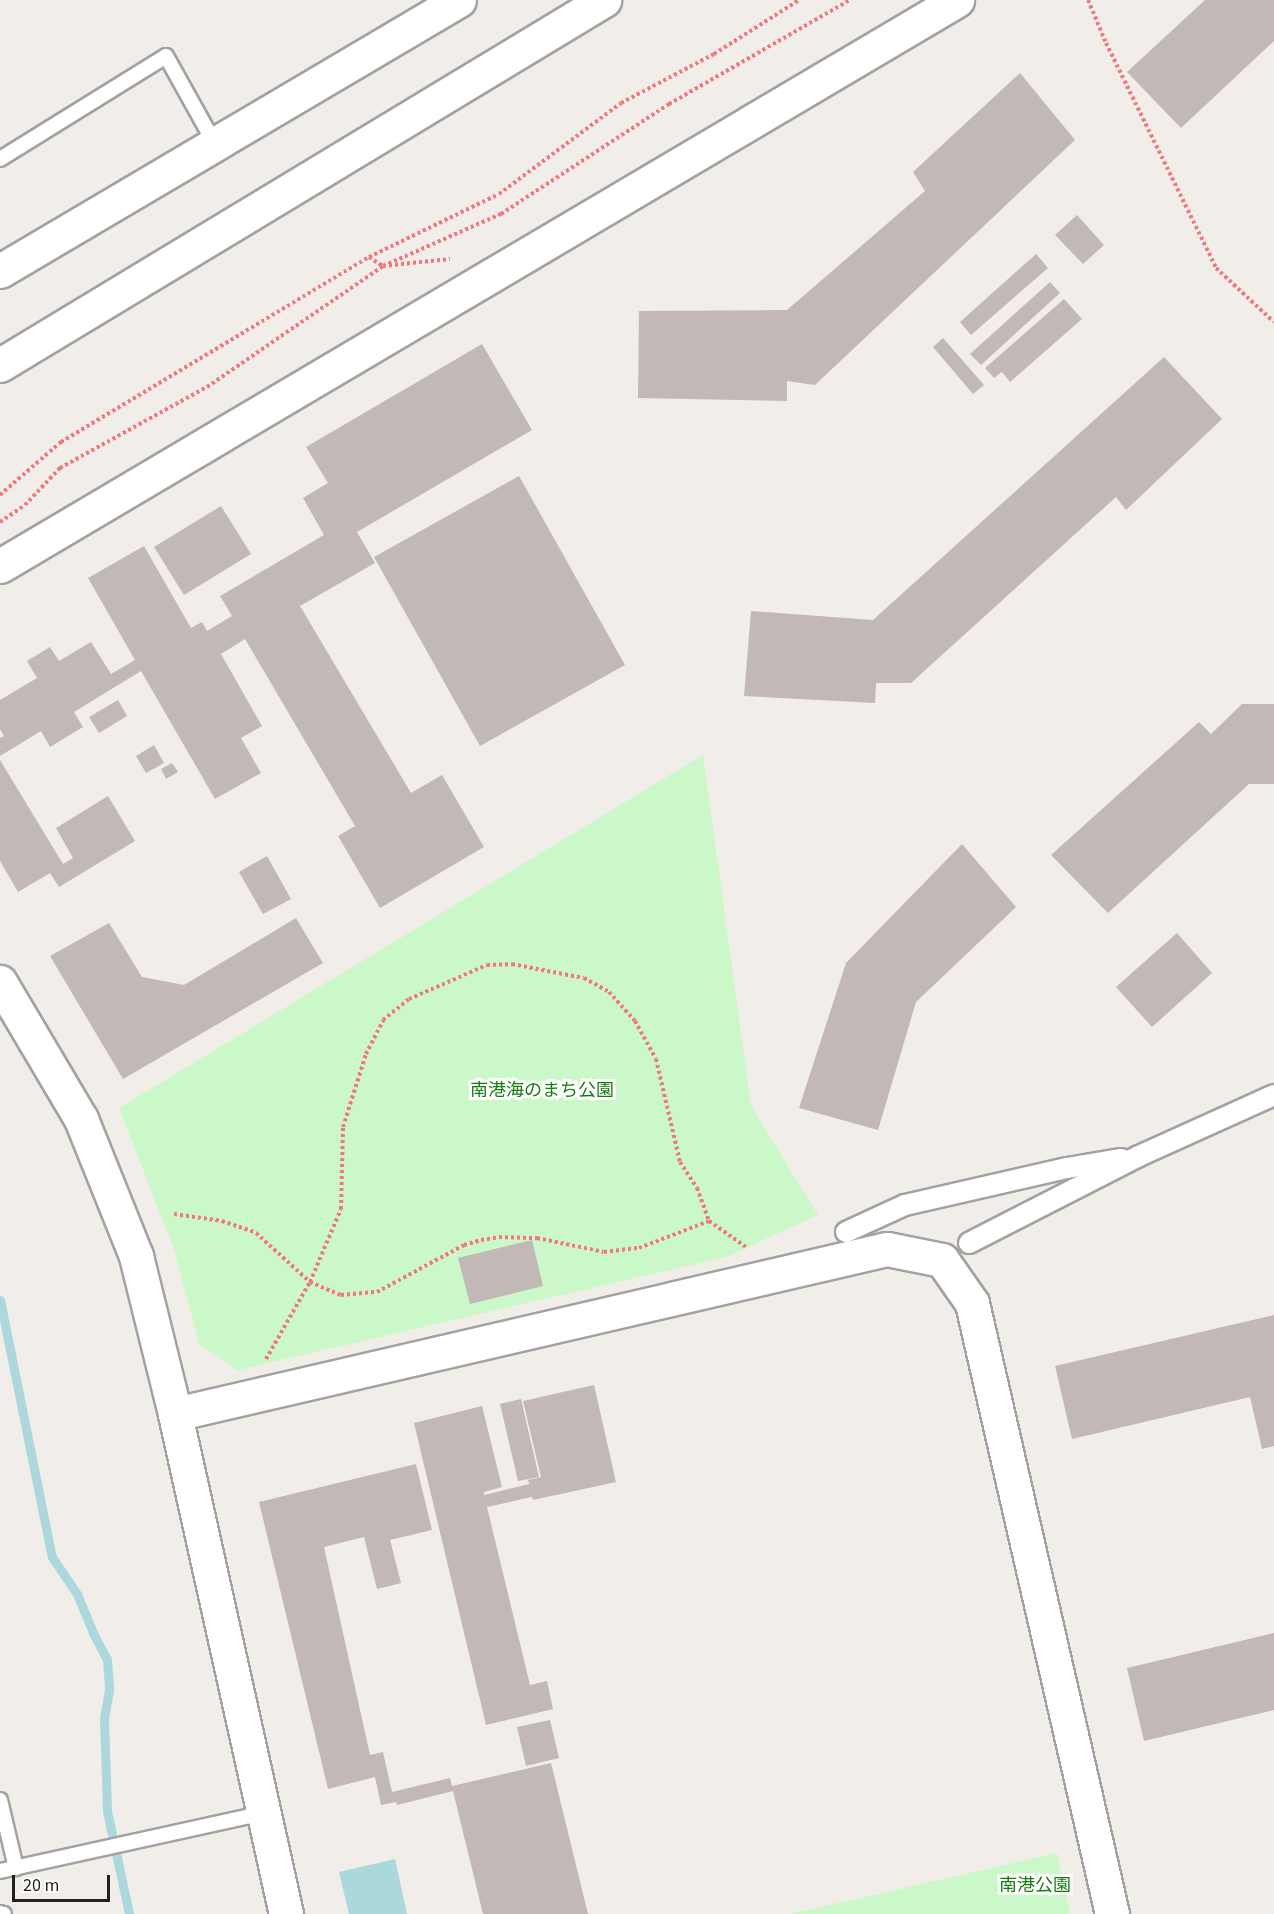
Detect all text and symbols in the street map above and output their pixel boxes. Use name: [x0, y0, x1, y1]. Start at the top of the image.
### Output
park label: 南港海のまち公園: [470, 1080, 614, 1102]
scale bar: [15, 1863, 112, 1901]
text: 20 m: [23, 1873, 59, 1898]
park label: 南港公園: [999, 1875, 1071, 1897]

